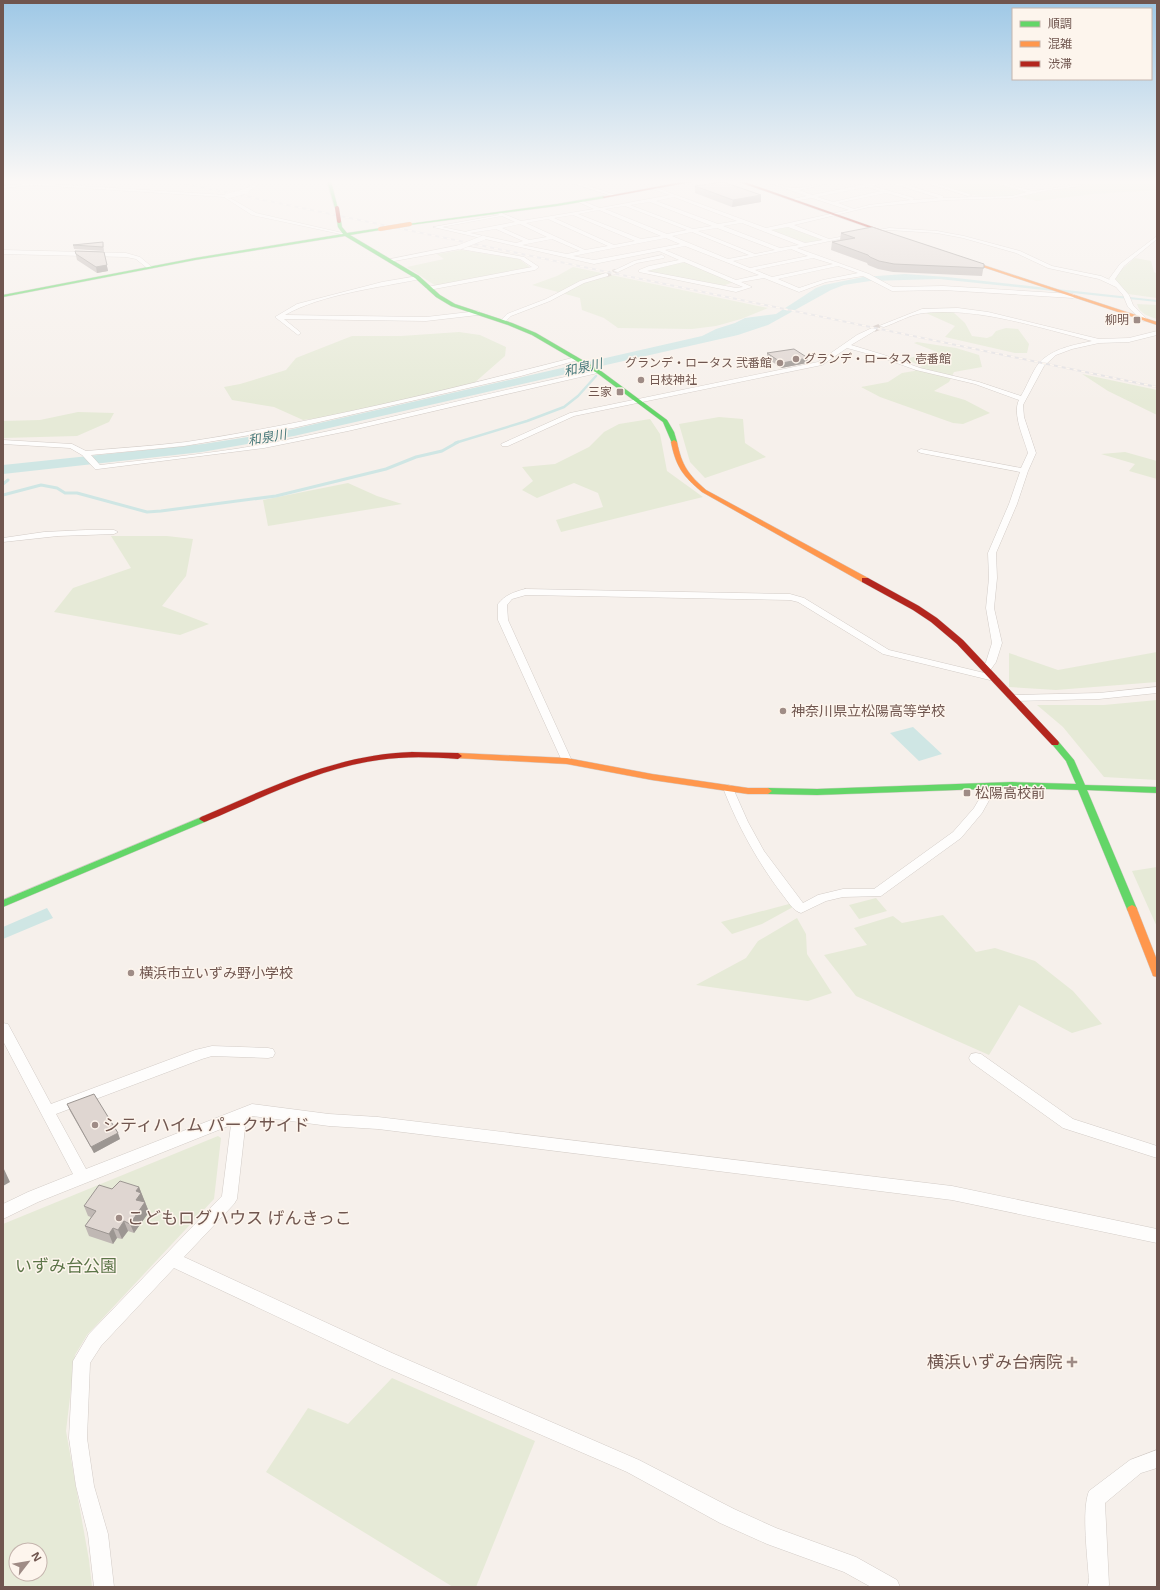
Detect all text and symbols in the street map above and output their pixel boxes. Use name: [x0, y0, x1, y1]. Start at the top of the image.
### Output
legend: [1012, 8, 1152, 80]
text: 順調: [1048, 15, 1072, 32]
text: 混雑: [1048, 35, 1072, 52]
text: 渋滞: [1048, 55, 1072, 72]
place label: 柳明: [1105, 311, 1129, 328]
marker: 柳明: [1132, 315, 1142, 325]
place label: グランデ・ロータス 壱番館: [804, 350, 951, 367]
water label: 和泉川: [562, 353, 606, 380]
place label: グランデ・ロータス 弐番館: [625, 354, 772, 371]
marker: グランデ・ロータス 壱番館: [791, 354, 801, 364]
marker: グランデ・ロータス 弐番館: [775, 358, 785, 368]
place label: 日枝神社: [649, 371, 697, 388]
marker: 日枝神社: [636, 375, 646, 385]
place label: 三家: [588, 383, 612, 400]
marker: 三家: [615, 387, 625, 397]
water label: 和泉川: [246, 424, 290, 449]
place label: 神奈川県立松陽高等学校: [791, 701, 945, 720]
marker: 神奈川県立松陽高等学校: [778, 706, 788, 716]
place label: 松陽高校前: [975, 783, 1045, 802]
marker: 松陽高校前: [962, 788, 972, 798]
place label: 横浜市立いずみ野小学校: [139, 963, 293, 982]
marker: 横浜市立いずみ野小学校: [126, 968, 136, 978]
place label: シティハイム パークサイド: [103, 1113, 310, 1136]
marker: シティハイム パークサイド: [90, 1120, 100, 1130]
place label: こどもログハウス げんきっこ: [127, 1206, 352, 1229]
marker: こどもログハウス げんきっこ: [114, 1213, 124, 1223]
park label: いずみ台公園: [15, 1254, 117, 1277]
place label: 横浜いずみ台病院: [927, 1350, 1063, 1373]
marker: 横浜いずみ台病院: [1066, 1356, 1078, 1368]
north arrow: [8, 1542, 48, 1582]
text: N: [28, 1549, 46, 1564]

